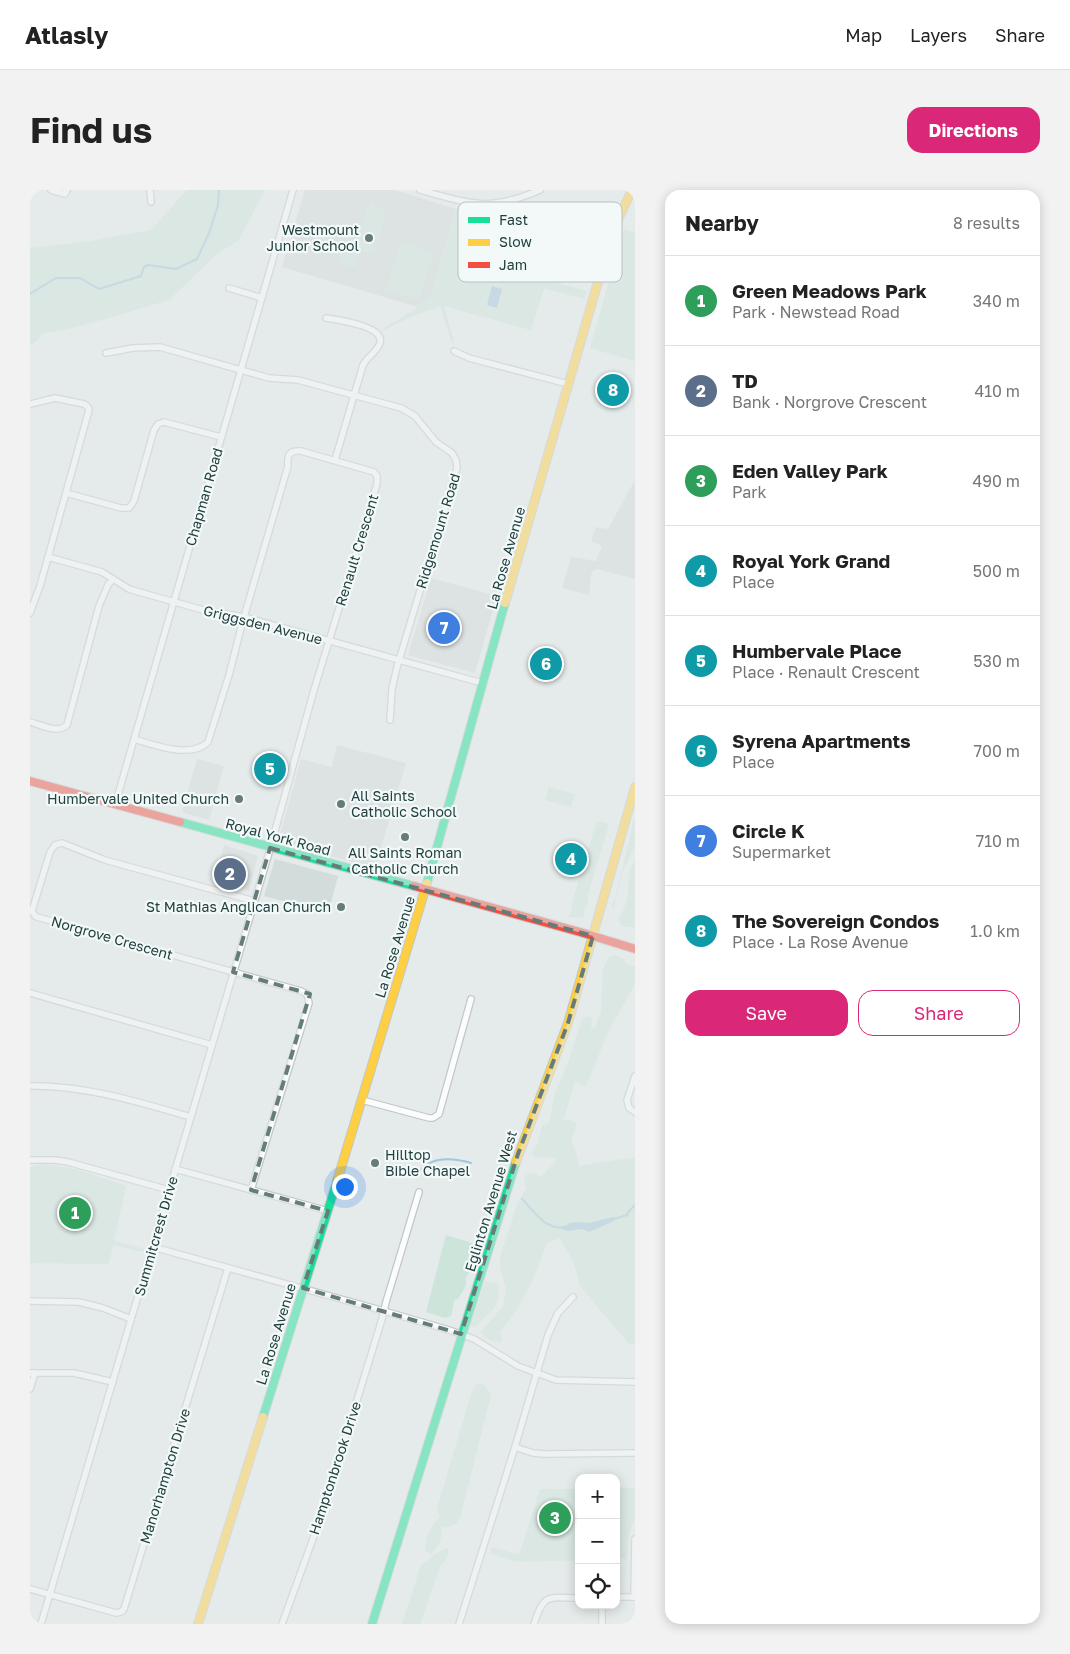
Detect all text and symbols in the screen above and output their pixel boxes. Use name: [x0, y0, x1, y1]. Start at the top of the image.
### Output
text: Atlasly: [25, 20, 108, 49]
text: Map: [845, 24, 882, 46]
text: Layers: [910, 24, 967, 46]
text: Share: [995, 24, 1045, 46]
button: Directions: [907, 107, 1040, 153]
text: Find us: [30, 109, 152, 151]
legend: [458, 202, 622, 282]
text: Nearby: [685, 210, 759, 236]
text: Fast: [499, 211, 528, 228]
text: 8 results: [953, 213, 1020, 233]
place label: Westmount Junior School: [267, 221, 359, 254]
marker: Westmount Junior School: [363, 232, 375, 244]
text: Slow: [499, 233, 532, 250]
text: Jam: [499, 256, 527, 273]
text: Green Meadows Park: [732, 279, 927, 302]
text: 1: [697, 291, 705, 311]
text: 340 m: [973, 291, 1020, 311]
text: Park · Newstead Road: [732, 302, 900, 322]
text: TD: [732, 369, 758, 392]
pin: 8: [597, 371, 629, 409]
text: 2: [696, 381, 706, 401]
text: 410 m: [974, 381, 1020, 401]
text: Bank · Norgrove Crescent: [732, 392, 927, 412]
street label: Chapman Road: [181, 446, 226, 548]
text: Eden Valley Park: [732, 459, 888, 482]
street label: Ridgemount Road: [412, 471, 463, 591]
text: 3: [696, 471, 706, 491]
text: 490 m: [972, 471, 1020, 491]
text: Park: [732, 482, 767, 502]
street label: Renault Crescent: [331, 492, 382, 608]
street label: La Rose Avenue: [483, 505, 528, 611]
text: Royal York Grand: [732, 549, 890, 572]
text: 4: [696, 561, 706, 581]
text: 500 m: [973, 561, 1020, 581]
text: Place: [732, 572, 775, 592]
street label: Griggsden Avenue: [202, 602, 324, 648]
pin: 7: [428, 609, 460, 647]
text: Humbervale Place: [732, 639, 901, 662]
pin: 6: [530, 645, 562, 683]
text: 5: [696, 651, 706, 671]
text: 530 m: [973, 651, 1020, 671]
text: Place · Renault Crescent: [732, 662, 920, 682]
text: Syrena Apartments: [732, 729, 911, 752]
text: 6: [696, 741, 706, 761]
text: 700 m: [974, 741, 1020, 761]
pin: 5: [254, 750, 286, 788]
text: Place: [732, 752, 775, 772]
place label: All Saints Catholic School: [351, 787, 457, 820]
place label: Humbervale United Church: [47, 790, 229, 807]
marker: Humbervale United Church: [233, 793, 245, 805]
marker: All Saints Catholic School: [335, 798, 347, 810]
street label: Royal York Road: [224, 814, 333, 859]
text: Circle K: [732, 819, 805, 842]
marker: All Saints Roman Catholic Church: [399, 831, 411, 843]
text: 7: [697, 831, 705, 851]
text: 710 m: [976, 831, 1020, 851]
pin: 4: [555, 840, 587, 878]
text: Supermarket: [732, 842, 831, 862]
place label: All Saints Roman Catholic Church: [348, 844, 462, 877]
pin: 2: [214, 855, 246, 893]
street label: La Rose Avenue: [371, 894, 418, 1000]
place label: St Mathias Anglican Church: [146, 898, 331, 915]
marker: St Mathias Anglican Church: [335, 901, 347, 913]
text: The Sovereign Condos: [732, 909, 939, 932]
street label: Norgrove Crescent: [49, 912, 175, 963]
text: 8: [696, 921, 706, 941]
text: 1.0 km: [970, 921, 1020, 941]
text: Place · La Rose Avenue: [732, 932, 908, 952]
button: Save: [685, 990, 848, 1036]
button: Share: [858, 990, 1020, 1036]
street label: Eglinton Avenue West: [461, 1128, 520, 1274]
place label: Hilltop Bible Chapel: [385, 1146, 470, 1179]
marker: Hilltop Bible Chapel: [369, 1157, 381, 1169]
street label: Summitcrest Drive: [130, 1174, 181, 1298]
your location: [332, 1174, 358, 1200]
pin: 1: [59, 1194, 91, 1232]
street label: La Rose Avenue: [252, 1281, 299, 1387]
street label: Hamptonbrook Drive: [305, 1399, 364, 1537]
street label: Manorhampton Drive: [136, 1406, 193, 1546]
map controls: [575, 1474, 620, 1609]
button: +: [575, 1474, 620, 1519]
pin: 3: [539, 1499, 571, 1537]
button: −: [575, 1519, 620, 1564]
button: locate: [575, 1564, 620, 1609]

